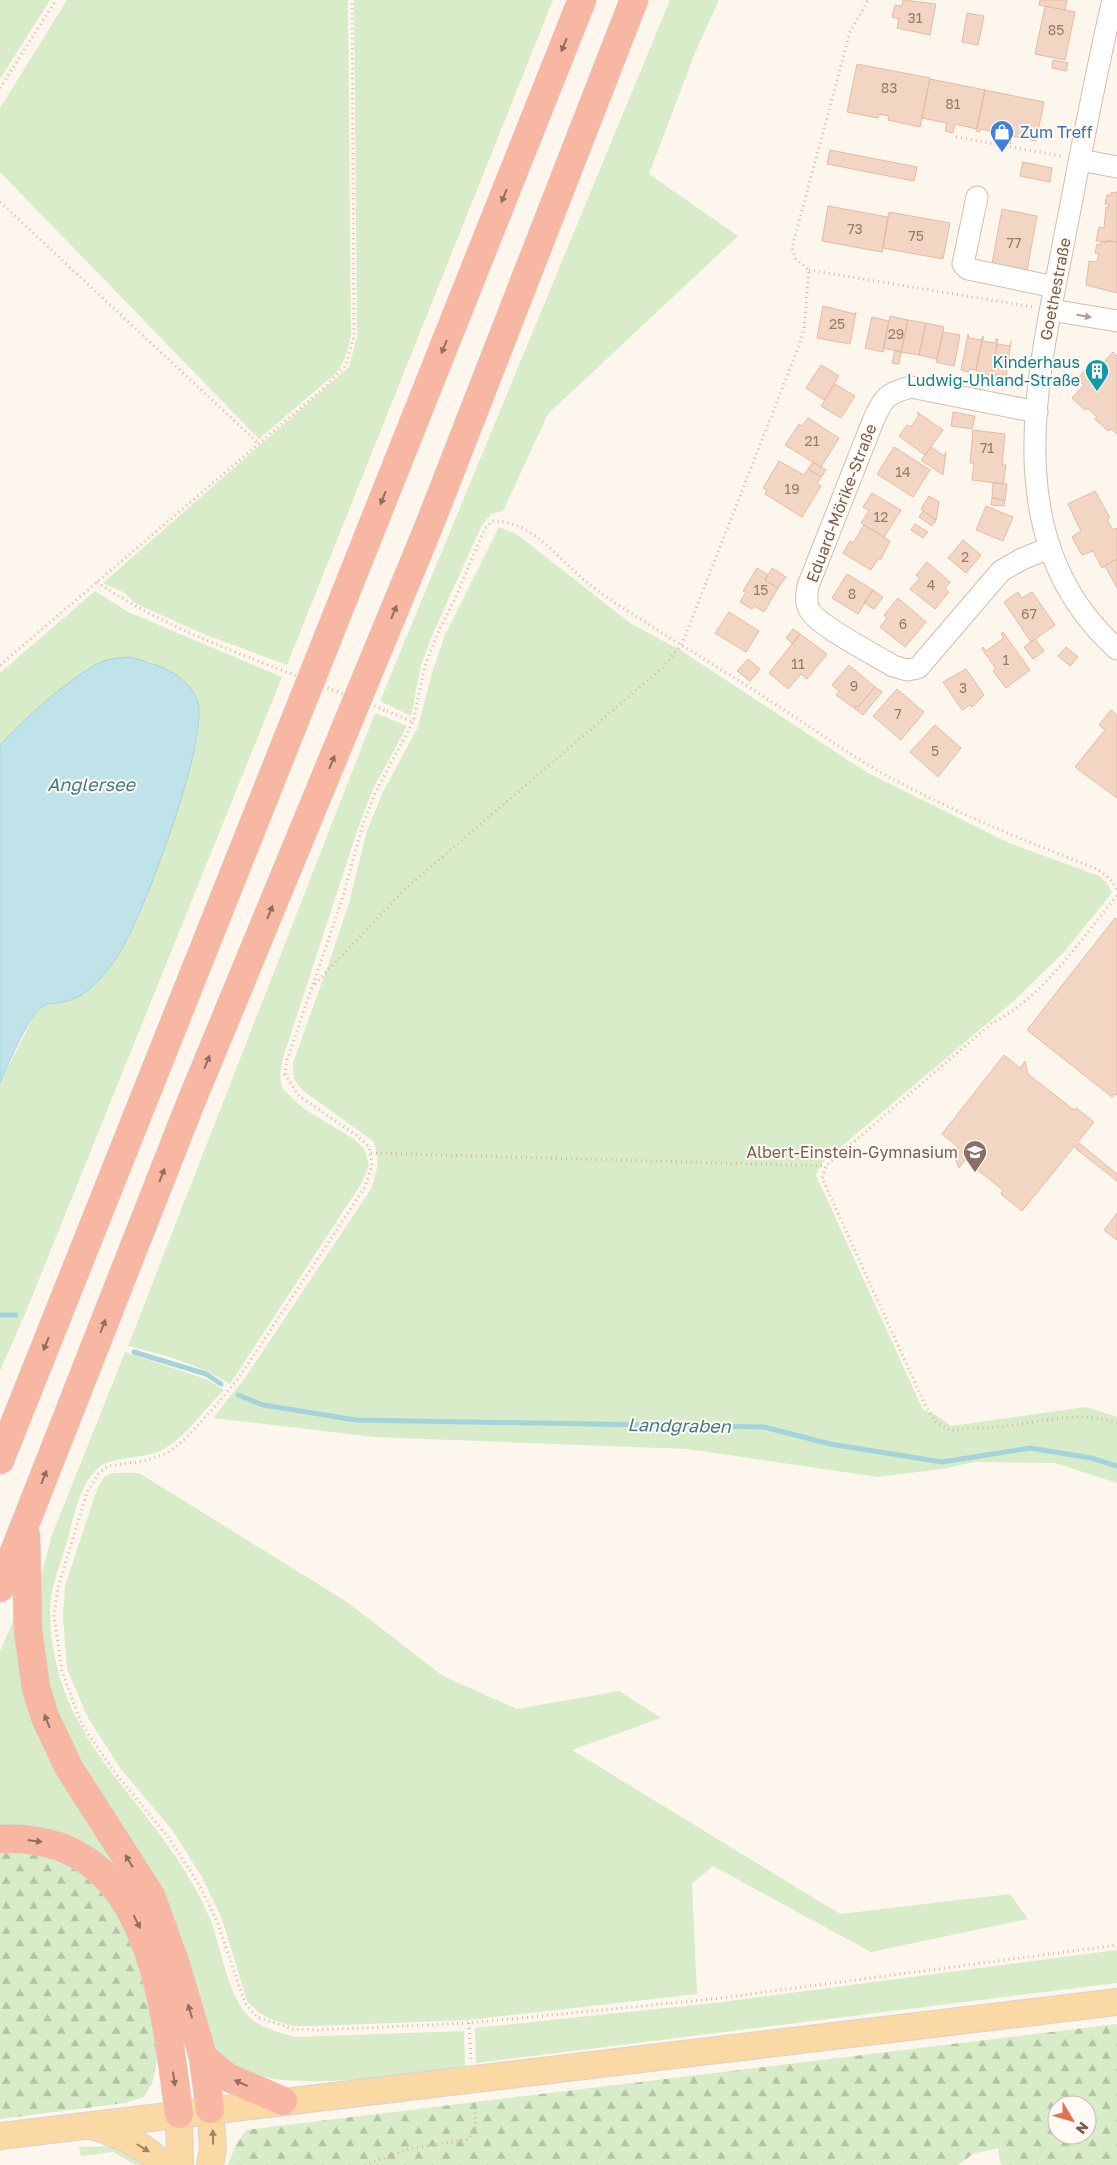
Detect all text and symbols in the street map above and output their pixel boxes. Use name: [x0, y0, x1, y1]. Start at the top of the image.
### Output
house number: 31: [908, 9, 923, 26]
house number: 85: [1048, 21, 1064, 38]
one-way arrow: [560, 38, 568, 53]
house number: 83: [881, 79, 897, 96]
house number: 81: [945, 95, 961, 112]
shop icon: Zum Treff: [989, 119, 1015, 153]
place label: Zum Treff: [1020, 122, 1093, 142]
one-way arrow: [500, 189, 508, 204]
house number: 73: [847, 220, 863, 237]
house number: 75: [908, 227, 924, 244]
house number: 77: [1007, 234, 1021, 251]
street label: Goethestraße: [1035, 236, 1075, 342]
one-way arrow: [1076, 312, 1092, 320]
house number: 25: [829, 315, 845, 332]
house number: 29: [888, 325, 904, 342]
one-way arrow: [439, 340, 447, 354]
place label: Kinderhaus Ludwig-Uhland-Straße: [907, 352, 1080, 390]
building icon: Kinderhaus Ludwig-Uhland-Straße: [1084, 358, 1110, 392]
street label: Eduard-Mörike-Straße: [802, 421, 880, 585]
house number: 21: [805, 432, 820, 449]
house number: 71: [980, 439, 994, 456]
house number: 14: [895, 463, 911, 480]
house number: 19: [784, 480, 800, 497]
one-way arrow: [379, 491, 387, 505]
house number: 12: [874, 508, 888, 525]
house number: 2: [961, 548, 969, 565]
house number: 4: [927, 576, 935, 593]
house number: 15: [754, 581, 768, 598]
house number: 8: [848, 585, 856, 602]
one-way arrow: [390, 605, 398, 619]
house number: 67: [1021, 605, 1037, 622]
house number: 6: [899, 615, 907, 632]
house number: 1: [1003, 651, 1010, 668]
house number: 11: [791, 655, 805, 672]
house number: 9: [850, 677, 858, 694]
house number: 3: [959, 679, 967, 696]
house number: 7: [894, 705, 902, 722]
house number: 5: [931, 742, 939, 759]
one-way arrow: [328, 755, 336, 769]
water label: Anglersee: [47, 773, 136, 795]
one-way arrow: [266, 905, 274, 919]
one-way arrow: [204, 1055, 212, 1069]
school or university icon: Albert-Einstein-Gymnasium: [962, 1139, 988, 1173]
place label: Albert-Einstein-Gymnasium: [746, 1142, 958, 1162]
one-way arrow: [159, 1168, 167, 1182]
one-way arrow: [99, 1318, 107, 1333]
one-way arrow: [42, 1337, 50, 1352]
water label: Landgraben: [627, 1413, 732, 1437]
one-way arrow: [41, 1470, 48, 1485]
one-way arrow: [43, 1714, 51, 1728]
one-way arrow: [27, 1837, 43, 1845]
one-way arrow: [125, 1854, 134, 1867]
one-way arrow: [133, 1914, 141, 1929]
one-way arrow: [185, 2003, 193, 2018]
one-way arrow: [171, 2071, 179, 2087]
one-way arrow: [234, 2079, 248, 2087]
north arrow: [1047, 2095, 1097, 2145]
text: N: [1073, 2119, 1093, 2138]
one-way arrow: [209, 2129, 217, 2145]
one-way arrow: [137, 2143, 150, 2153]

